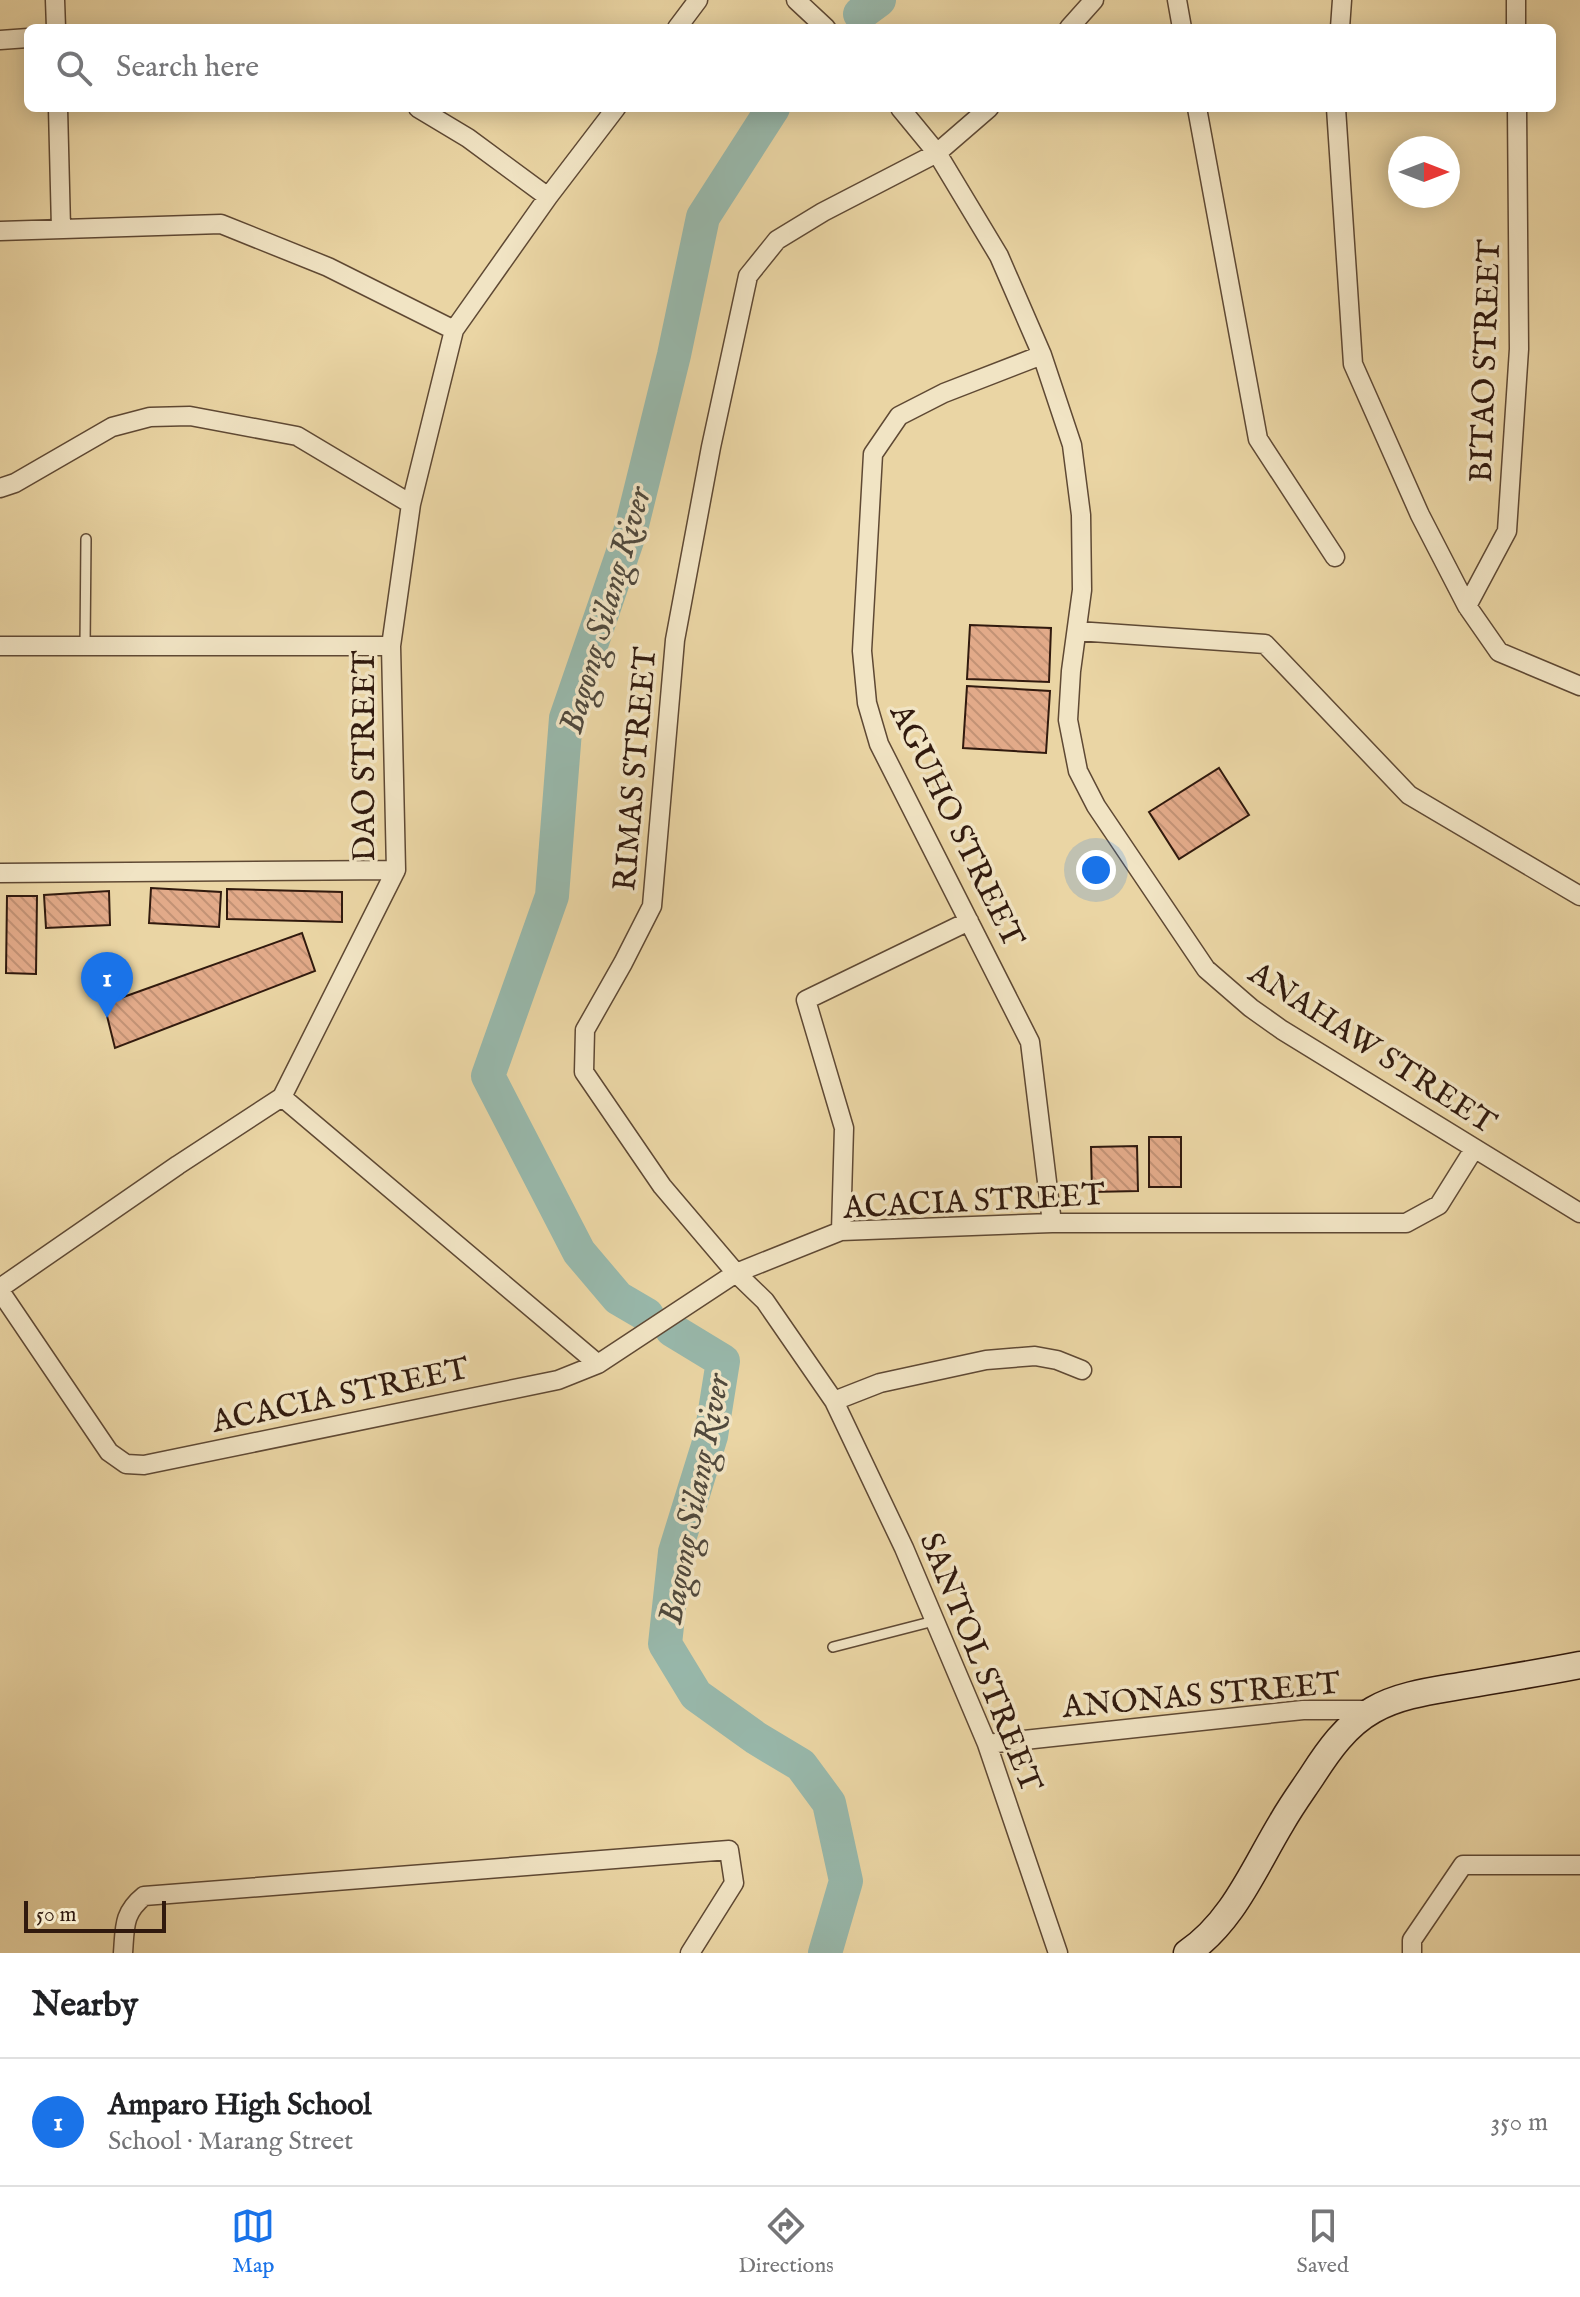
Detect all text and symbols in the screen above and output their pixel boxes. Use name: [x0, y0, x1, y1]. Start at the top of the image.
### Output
search box: [24, 24, 1556, 112]
icon: search: [52, 46, 96, 90]
text: Search here: [116, 49, 259, 87]
north arrow: [1388, 136, 1460, 208]
street label: BITAO STREET: [1462, 239, 1511, 483]
water label: Bagong Silang River: [551, 481, 663, 739]
street label: RIMAS STREET: [605, 646, 668, 893]
street label: DAO STREET: [345, 650, 386, 862]
street label: AGUHO STREET: [879, 697, 1032, 954]
your location: [1076, 850, 1116, 890]
pin: 1: [81, 952, 133, 1018]
street label: ANAHAW STREET: [1239, 953, 1503, 1144]
street label: ACACIA STREET: [841, 1175, 1106, 1230]
street label: ACACIA STREET: [207, 1349, 473, 1444]
water label: Bagong Silang River: [650, 1369, 741, 1628]
street label: SANTOL STREET: [909, 1527, 1050, 1799]
street label: ANONAS STREET: [1060, 1664, 1342, 1729]
scale bar: [24, 1897, 166, 1933]
text: 50 m: [36, 1901, 77, 1929]
text: Nearby: [32, 1984, 138, 2027]
text: Amparo High School: [108, 2087, 372, 2125]
text: 1: [53, 2106, 63, 2139]
text: 350 m: [1490, 2106, 1548, 2139]
text: School · Marang Street: [108, 2125, 353, 2158]
tab: Map: [231, 2204, 275, 2280]
tab: Directions: [738, 2204, 834, 2280]
tab: Saved: [1297, 2204, 1349, 2280]

